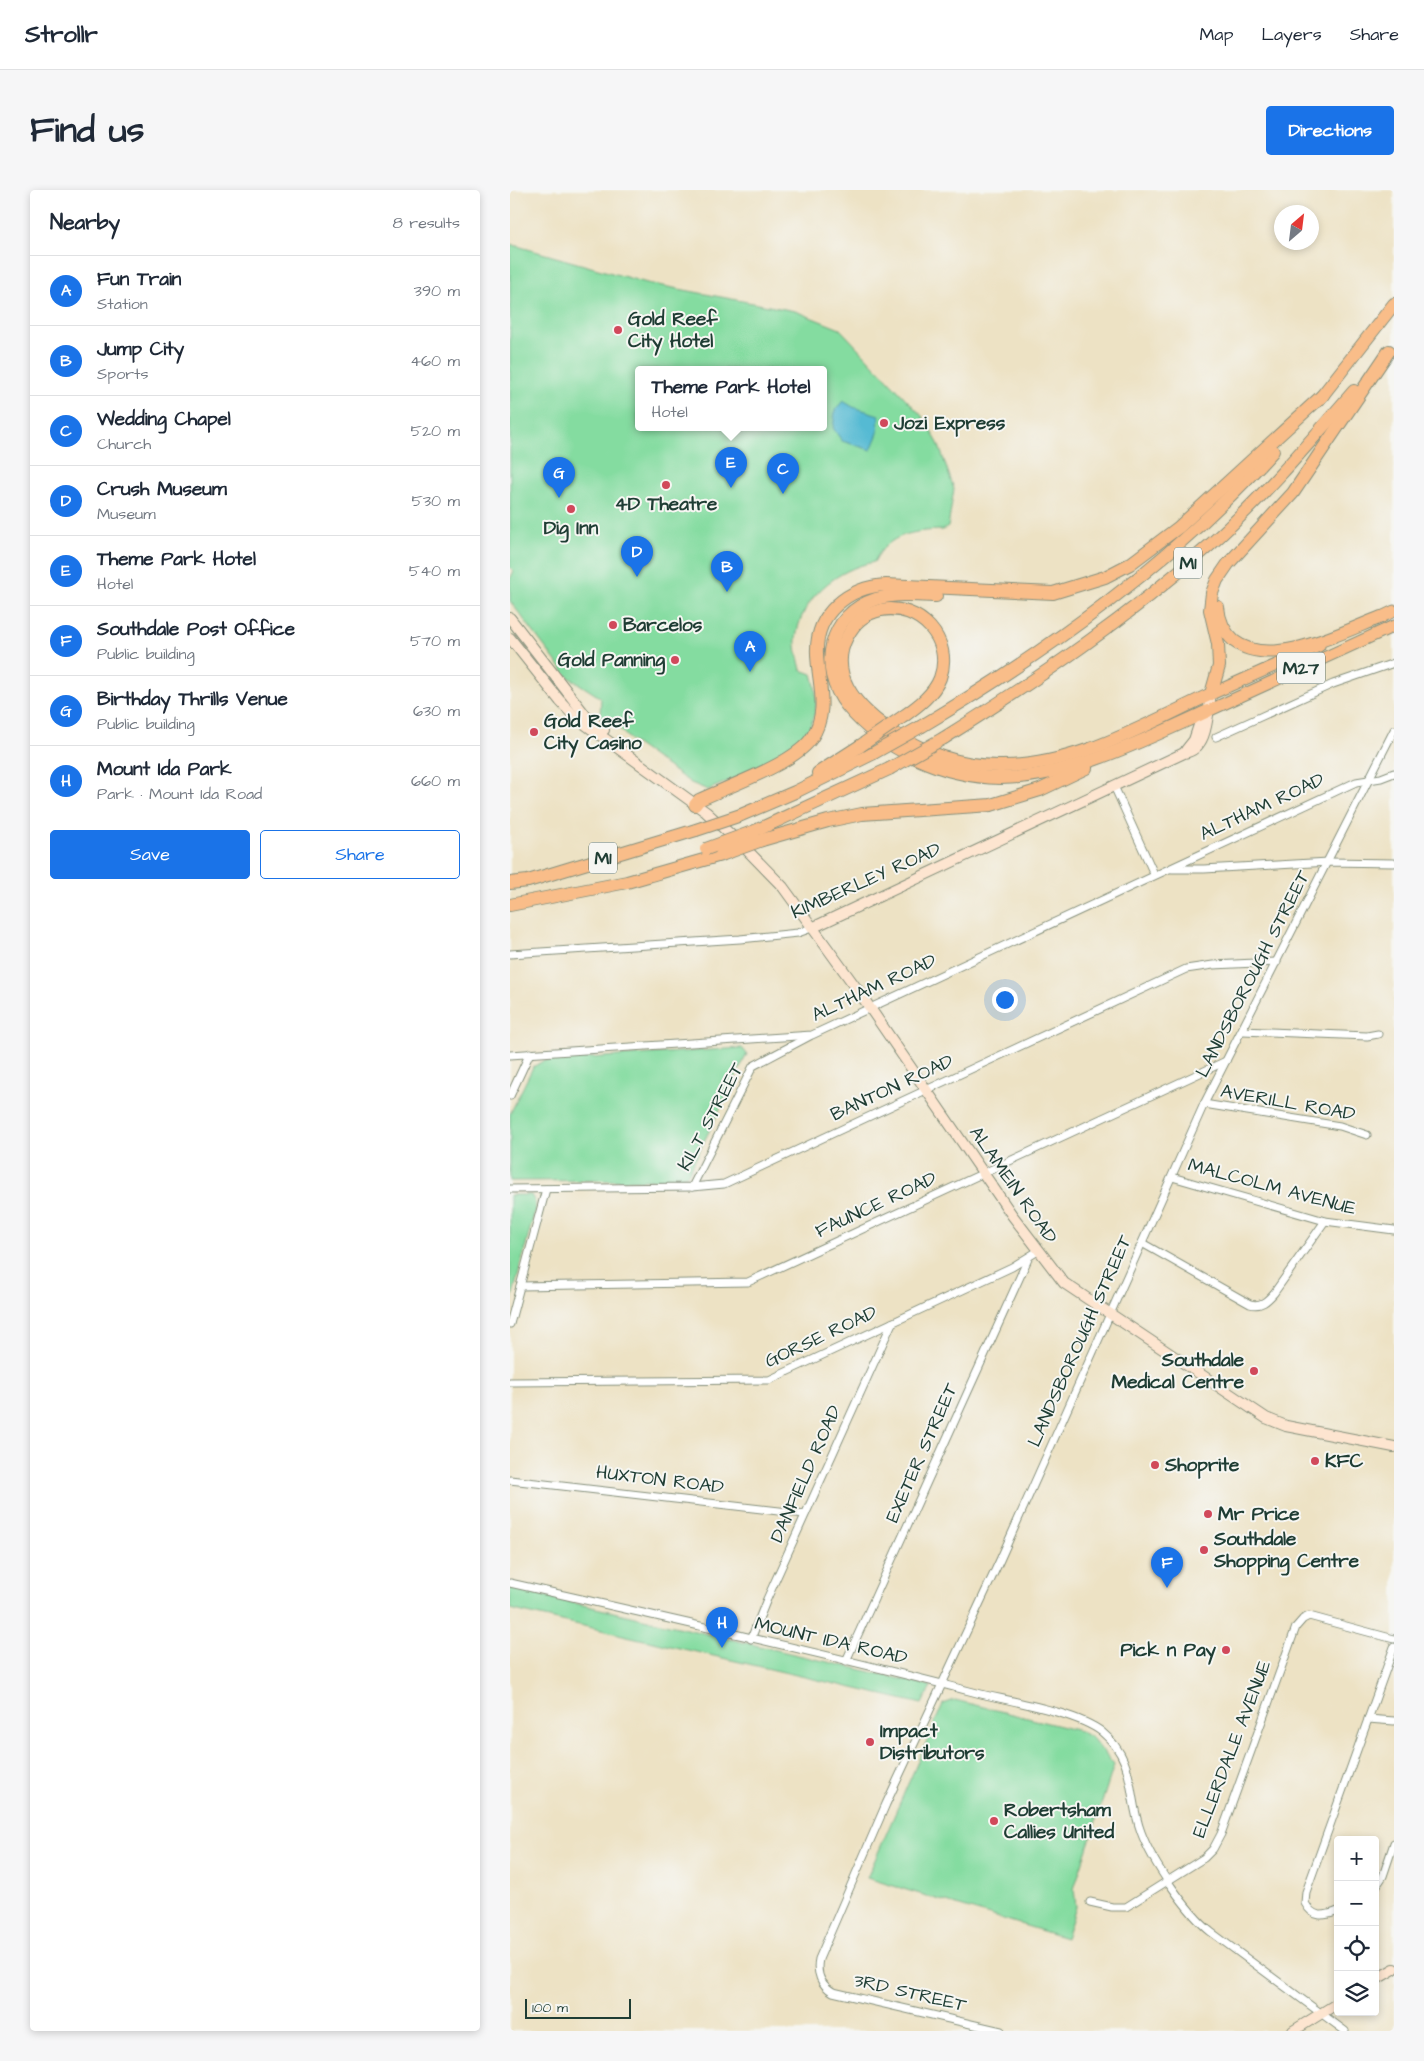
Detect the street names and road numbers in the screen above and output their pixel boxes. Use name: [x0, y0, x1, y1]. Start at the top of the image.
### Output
road number: M1: [1174, 548, 1202, 578]
road number: M27: [1277, 652, 1325, 683]
street label: ALTHAM ROAD: [1195, 766, 1329, 848]
street label: KIMBERLEY ROAD: [787, 836, 945, 926]
road number: M1: [589, 842, 617, 874]
street label: LANDSBOROUGH STREET: [1189, 866, 1317, 1082]
street label: ALTHAM ROAD: [807, 947, 941, 1029]
street label: BANTON ROAD: [826, 1048, 958, 1128]
street label: KILT STREET: [671, 1058, 751, 1176]
street label: AVERILL ROAD: [1218, 1078, 1358, 1128]
street label: ALAMEIN ROAD: [962, 1121, 1064, 1249]
street label: MALCOLM AVENUE: [1185, 1152, 1359, 1222]
street label: FAUNCE ROAD: [811, 1165, 941, 1245]
street label: LANDSBOROUGH STREET: [1021, 1231, 1139, 1451]
street label: GORSE ROAD: [760, 1299, 882, 1375]
street label: EXETER STREET: [879, 1379, 965, 1527]
street label: DANFIELD ROAD: [764, 1401, 848, 1547]
street label: HUXTON ROAD: [595, 1459, 725, 1501]
street label: MOUNT IDA ROAD: [752, 1610, 910, 1672]
street label: ELLERDALE AVENUE: [1186, 1656, 1278, 1842]
street label: 3RD STREET: [851, 1967, 969, 2019]

